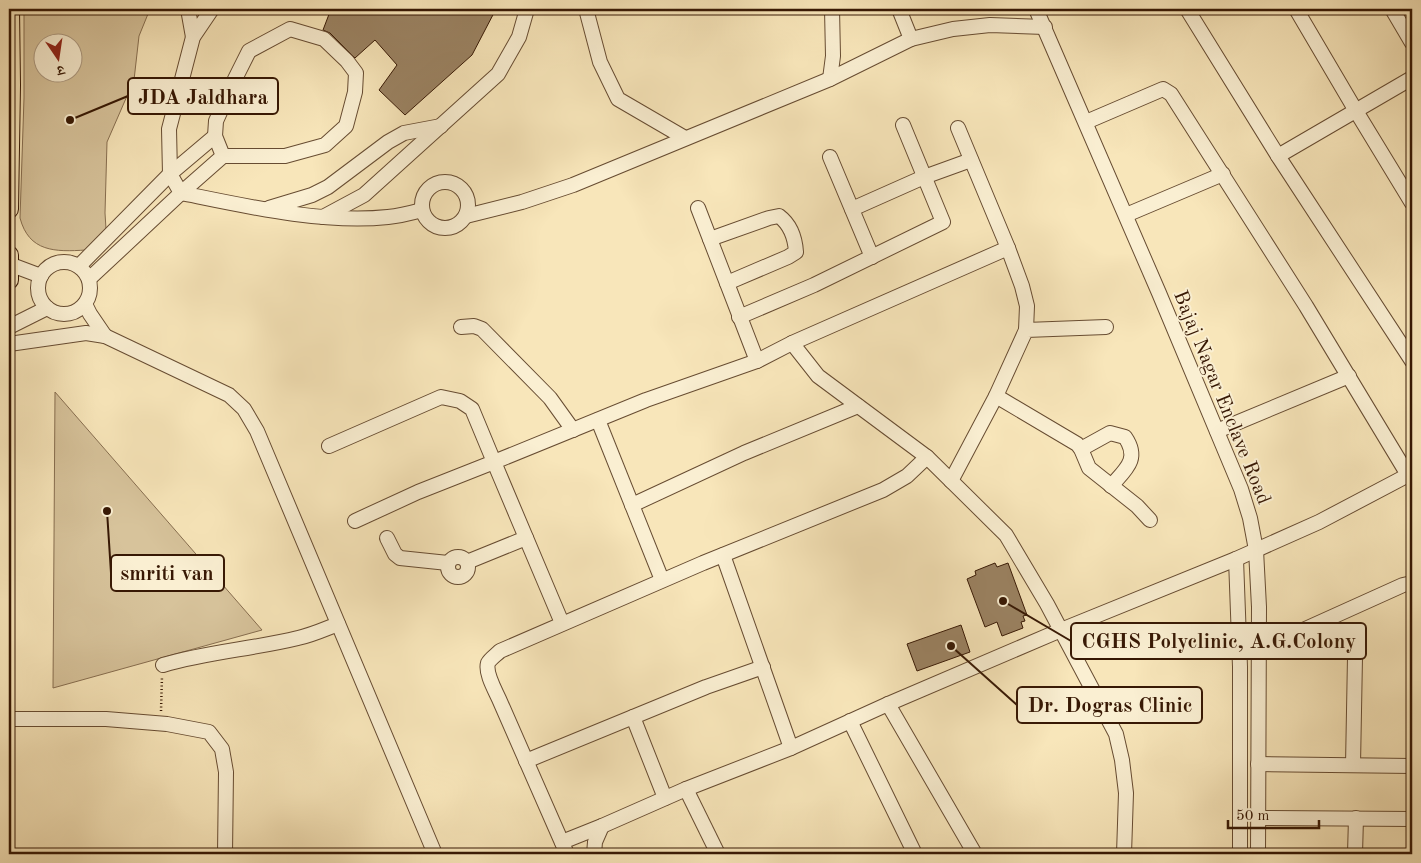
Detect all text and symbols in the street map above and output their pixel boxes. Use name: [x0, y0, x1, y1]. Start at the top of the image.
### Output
north arrow: [32, 32, 82, 82]
text: उ: [55, 62, 67, 78]
callout: JDA Jaldhara: [128, 78, 278, 114]
text: JDA Jaldhara: [138, 88, 268, 109]
street label: Bajaj Nagar Enclave Road: [1169, 288, 1273, 508]
callout: smriti van: [111, 555, 224, 591]
text: smriti van: [120, 564, 214, 585]
callout: CGHS Polyclinic, A.G.Colony: [1071, 623, 1366, 659]
text: CGHS Polyclinic, A.G.Colony: [1082, 632, 1356, 653]
callout: Dr. Dogras Clinic: [1017, 687, 1202, 723]
text: Dr. Dogras Clinic: [1027, 696, 1193, 717]
scale bar: [1228, 798, 1320, 830]
text: 50 m: [1236, 809, 1270, 824]

